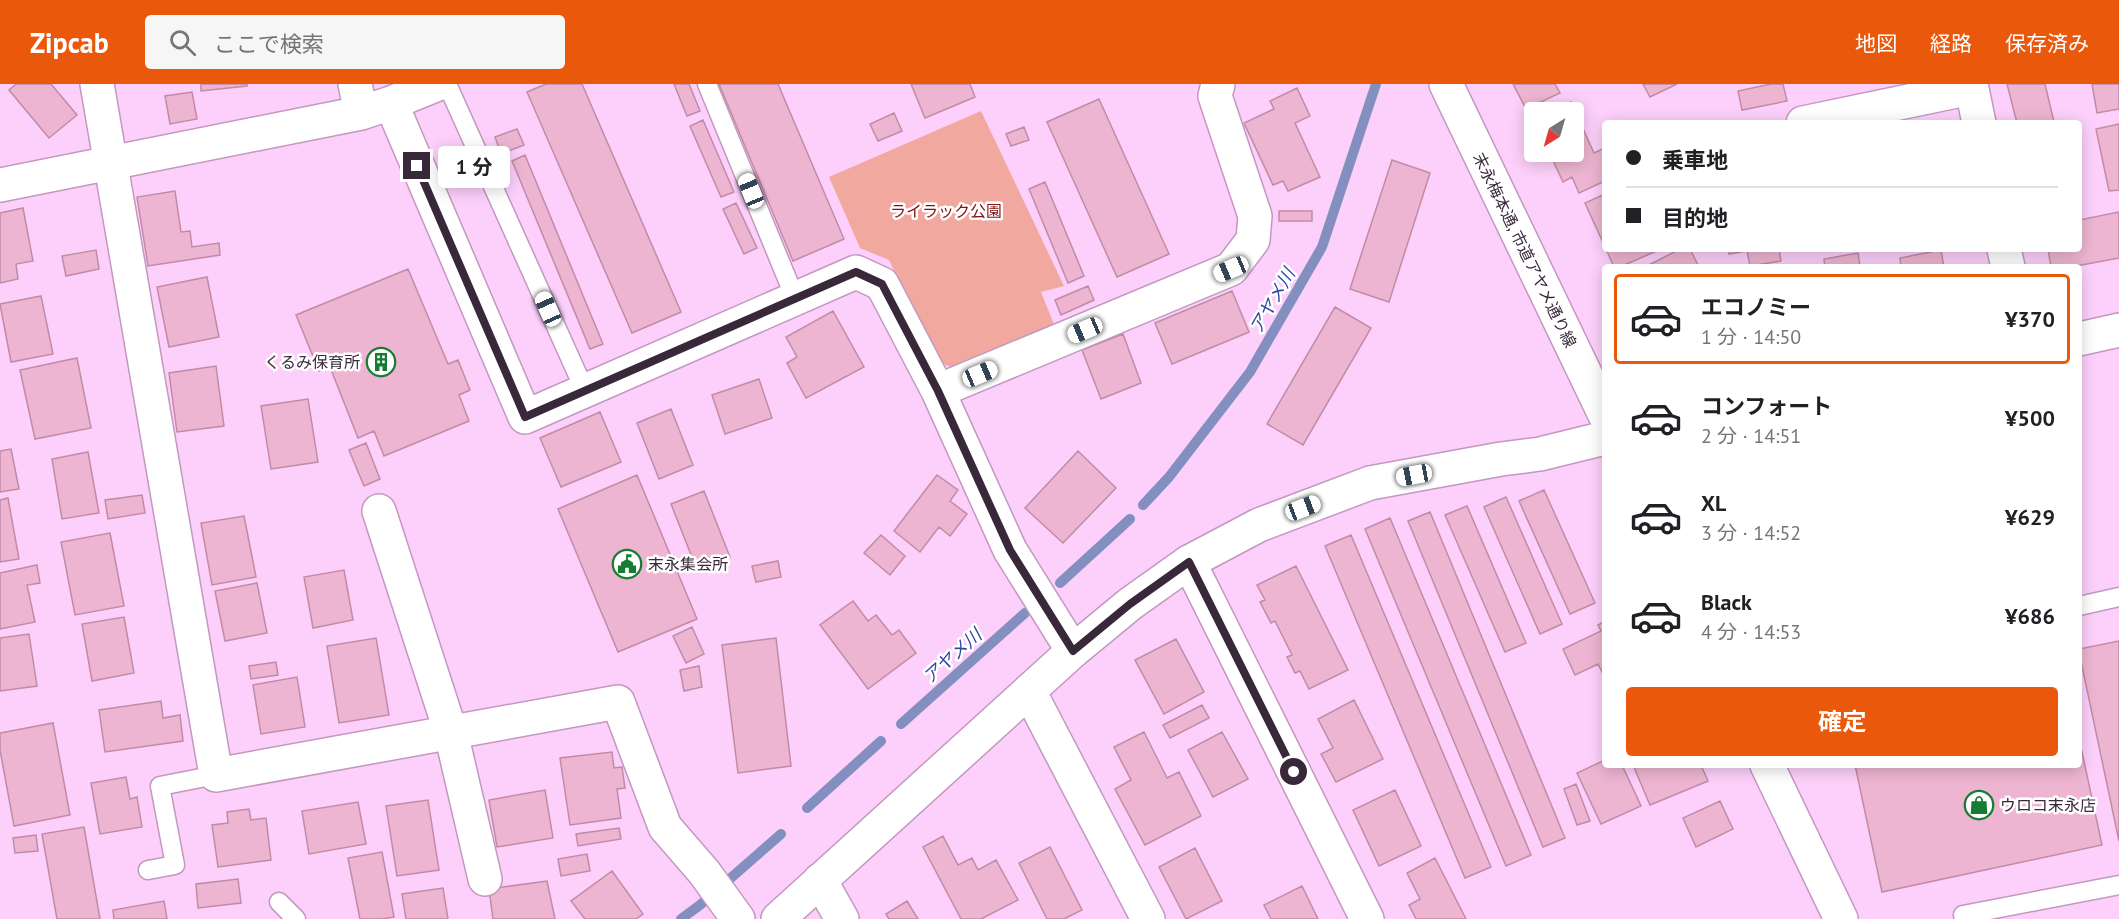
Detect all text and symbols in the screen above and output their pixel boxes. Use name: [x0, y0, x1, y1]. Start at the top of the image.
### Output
search box: [145, 15, 565, 69]
text: Zipcab: [30, 24, 109, 61]
icon: search: [166, 26, 199, 59]
text: ここで検索: [214, 30, 324, 58]
text: 地図: [1855, 30, 1897, 57]
text: 経路: [1930, 30, 1972, 57]
text: 保存済み: [2005, 30, 2089, 57]
north arrow: [1524, 102, 1584, 162]
map controls: [1524, 102, 1584, 162]
callout: 1 分: [438, 145, 510, 187]
text: 乗車地: [1662, 146, 1728, 174]
street label: 末永梅本通, 市道アヤメ通り線: [1469, 149, 1581, 351]
route end: [403, 152, 430, 179]
text: 1 分: [456, 154, 492, 180]
car: [736, 171, 766, 211]
park label: ライラック公園: [890, 201, 1002, 221]
text: 目的地: [1662, 204, 1728, 232]
car: [1211, 254, 1251, 284]
water label: アヤメ川: [1244, 262, 1301, 338]
car: [532, 289, 564, 329]
icon: car: [1629, 292, 1683, 346]
text: エコノミー: [1701, 293, 1811, 321]
text: ¥370: [2005, 305, 2055, 333]
car: [1065, 315, 1105, 345]
text: 1 分 · 14:50: [1701, 324, 1801, 350]
building icon: くるみ保育所: [365, 346, 397, 378]
place label: くるみ保育所: [264, 352, 360, 372]
car: [960, 359, 1000, 389]
icon: car: [1629, 391, 1683, 445]
text: コンフォート: [1701, 392, 1832, 420]
text: ¥500: [2005, 404, 2055, 432]
text: 2 分 · 14:51: [1701, 423, 1801, 449]
car: [1395, 463, 1433, 487]
text: XL: [1701, 489, 1726, 517]
icon: car: [1629, 490, 1683, 544]
car: [1283, 493, 1323, 523]
text: ¥629: [2005, 503, 2055, 531]
text: 3 分 · 14:52: [1701, 520, 1801, 546]
public building icon: 末永集会所: [611, 548, 643, 580]
place label: 末永集会所: [648, 554, 728, 574]
text: Black: [1701, 588, 1752, 616]
icon: car: [1629, 589, 1683, 643]
text: ¥686: [2005, 602, 2055, 630]
text: 4 分 · 14:53: [1701, 619, 1801, 645]
water label: アヤメ川: [918, 622, 988, 689]
button: 確定: [1626, 687, 2058, 756]
route start: [1280, 758, 1307, 785]
shop icon: ウロコ末永店: [1963, 789, 1995, 821]
place label: ウロコ末永店: [2000, 795, 2096, 815]

